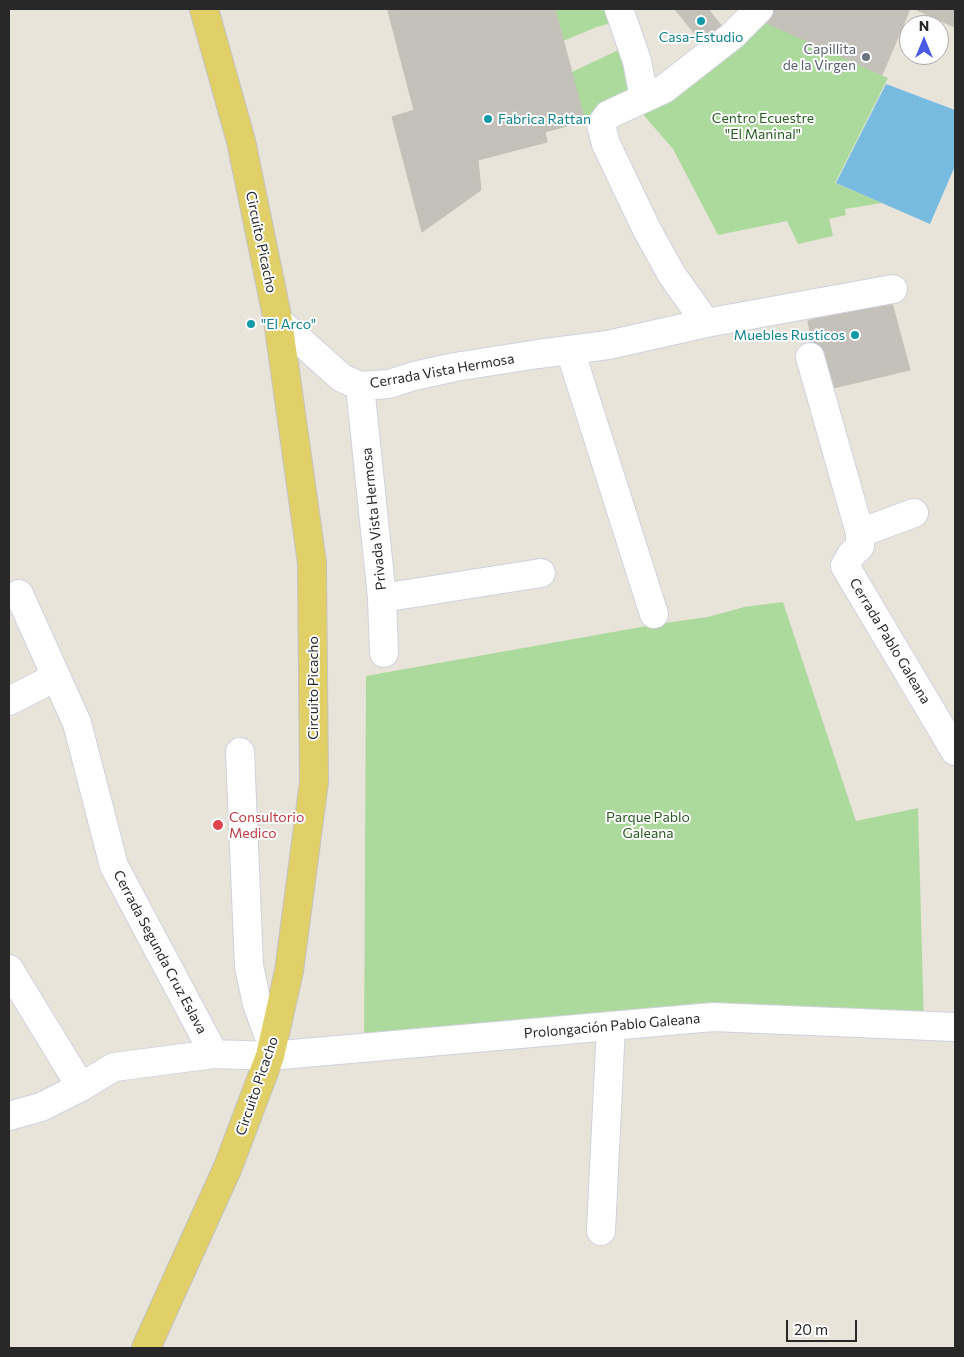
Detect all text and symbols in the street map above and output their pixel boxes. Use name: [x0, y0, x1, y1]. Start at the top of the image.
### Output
marker: Casa-Estudio: [695, 15, 707, 27]
north arrow: [899, 15, 949, 65]
text: N: [919, 17, 929, 34]
place label: Casa-Estudio: [659, 29, 743, 45]
place label: Capillita de la Virgen: [783, 41, 856, 74]
marker: Capillita de la Virgen: [860, 51, 872, 63]
park label: Centro Ecuestre "El Maninal": [712, 110, 814, 142]
place label: Fabrica Rattan: [498, 111, 591, 127]
marker: Fabrica Rattan: [482, 113, 494, 125]
street label: Circuito Picacho: [242, 190, 280, 294]
place label: "El Arco": [261, 316, 316, 332]
marker: "El Arco": [245, 318, 257, 330]
place label: Muebles Rusticos: [734, 327, 845, 343]
marker: Muebles Rusticos: [849, 329, 861, 341]
street label: Cerrada Vista Hermosa: [368, 350, 516, 392]
street label: Privada Vista Hermosa: [358, 447, 390, 591]
street label: Cerrada Pablo Galeana: [846, 575, 934, 707]
street label: Circuito Picacho: [305, 636, 321, 740]
place label: Consultorio Medico: [229, 809, 304, 842]
park label: Parque Pablo Galeana: [606, 809, 690, 842]
marker: Consultorio Medico: [211, 818, 225, 832]
street label: Cerrada Segunda Cruz Eslava: [110, 867, 210, 1037]
street label: Prolongación Pablo Galeana: [523, 1010, 701, 1042]
street label: Circuito Picacho: [232, 1034, 282, 1138]
scale bar: [789, 1310, 860, 1342]
text: 20 m: [794, 1320, 828, 1338]

